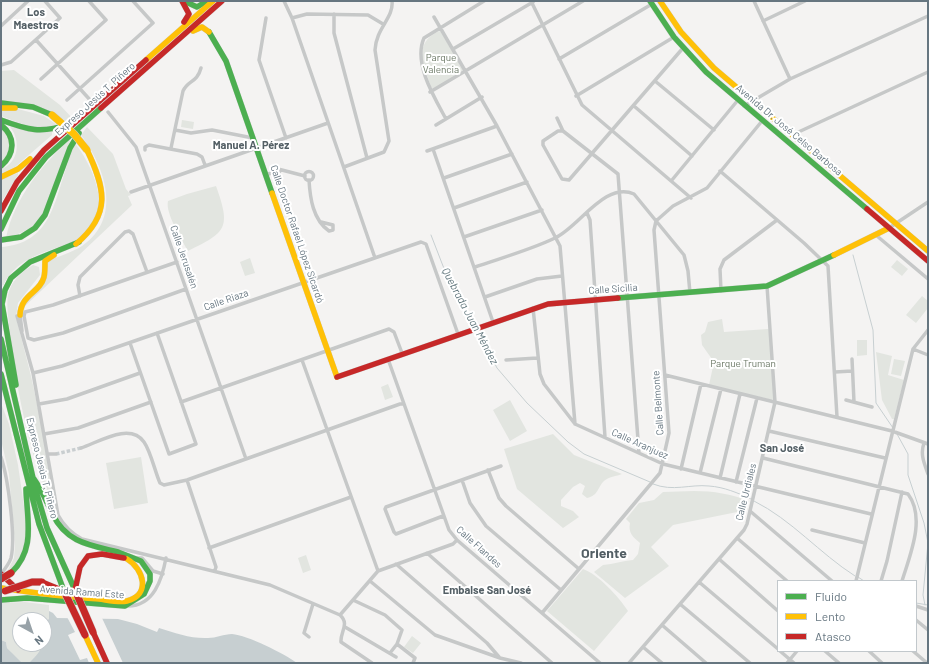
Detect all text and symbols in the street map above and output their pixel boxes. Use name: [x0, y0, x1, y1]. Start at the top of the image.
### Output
district label: Los Maestros: [13, 5, 59, 31]
park label: Parque Valencia: [423, 52, 459, 76]
street label: Expreso Jesús T. Piñero: [52, 60, 138, 138]
street label: Avenida Dr. José Celso Barbosa: [733, 82, 845, 178]
district label: Manuel A. Pérez: [213, 138, 289, 152]
street label: Calle Doctor Rafael López Sicardó: [268, 163, 326, 305]
street label: Calle Jerusalén: [168, 224, 200, 290]
water label: Quebrada Juan Méndez: [439, 265, 501, 367]
street label: Calle Sicilia: [588, 281, 638, 297]
street label: Calle Riaza: [202, 287, 250, 313]
park label: Parque Truman: [710, 358, 776, 370]
street label: Calle Belmonte: [650, 370, 666, 436]
street label: Expreso Jesús T. Piñero: [24, 416, 60, 520]
street label: Calle Aranjuez: [610, 426, 670, 462]
district label: San José: [760, 441, 804, 455]
street label: Calle Urdiales: [733, 462, 759, 522]
street label: Calle Flandes: [454, 523, 504, 571]
district label: Oriente: [581, 545, 627, 561]
legend: [777, 580, 917, 652]
street label: Avenida Ramal Este: [39, 583, 125, 601]
district label: Embalse San José: [443, 583, 531, 597]
text: Fluido: [815, 589, 847, 603]
text: Lento: [815, 609, 845, 623]
north arrow: [12, 612, 52, 652]
text: Atasco: [815, 629, 851, 643]
text: N: [32, 633, 46, 648]

